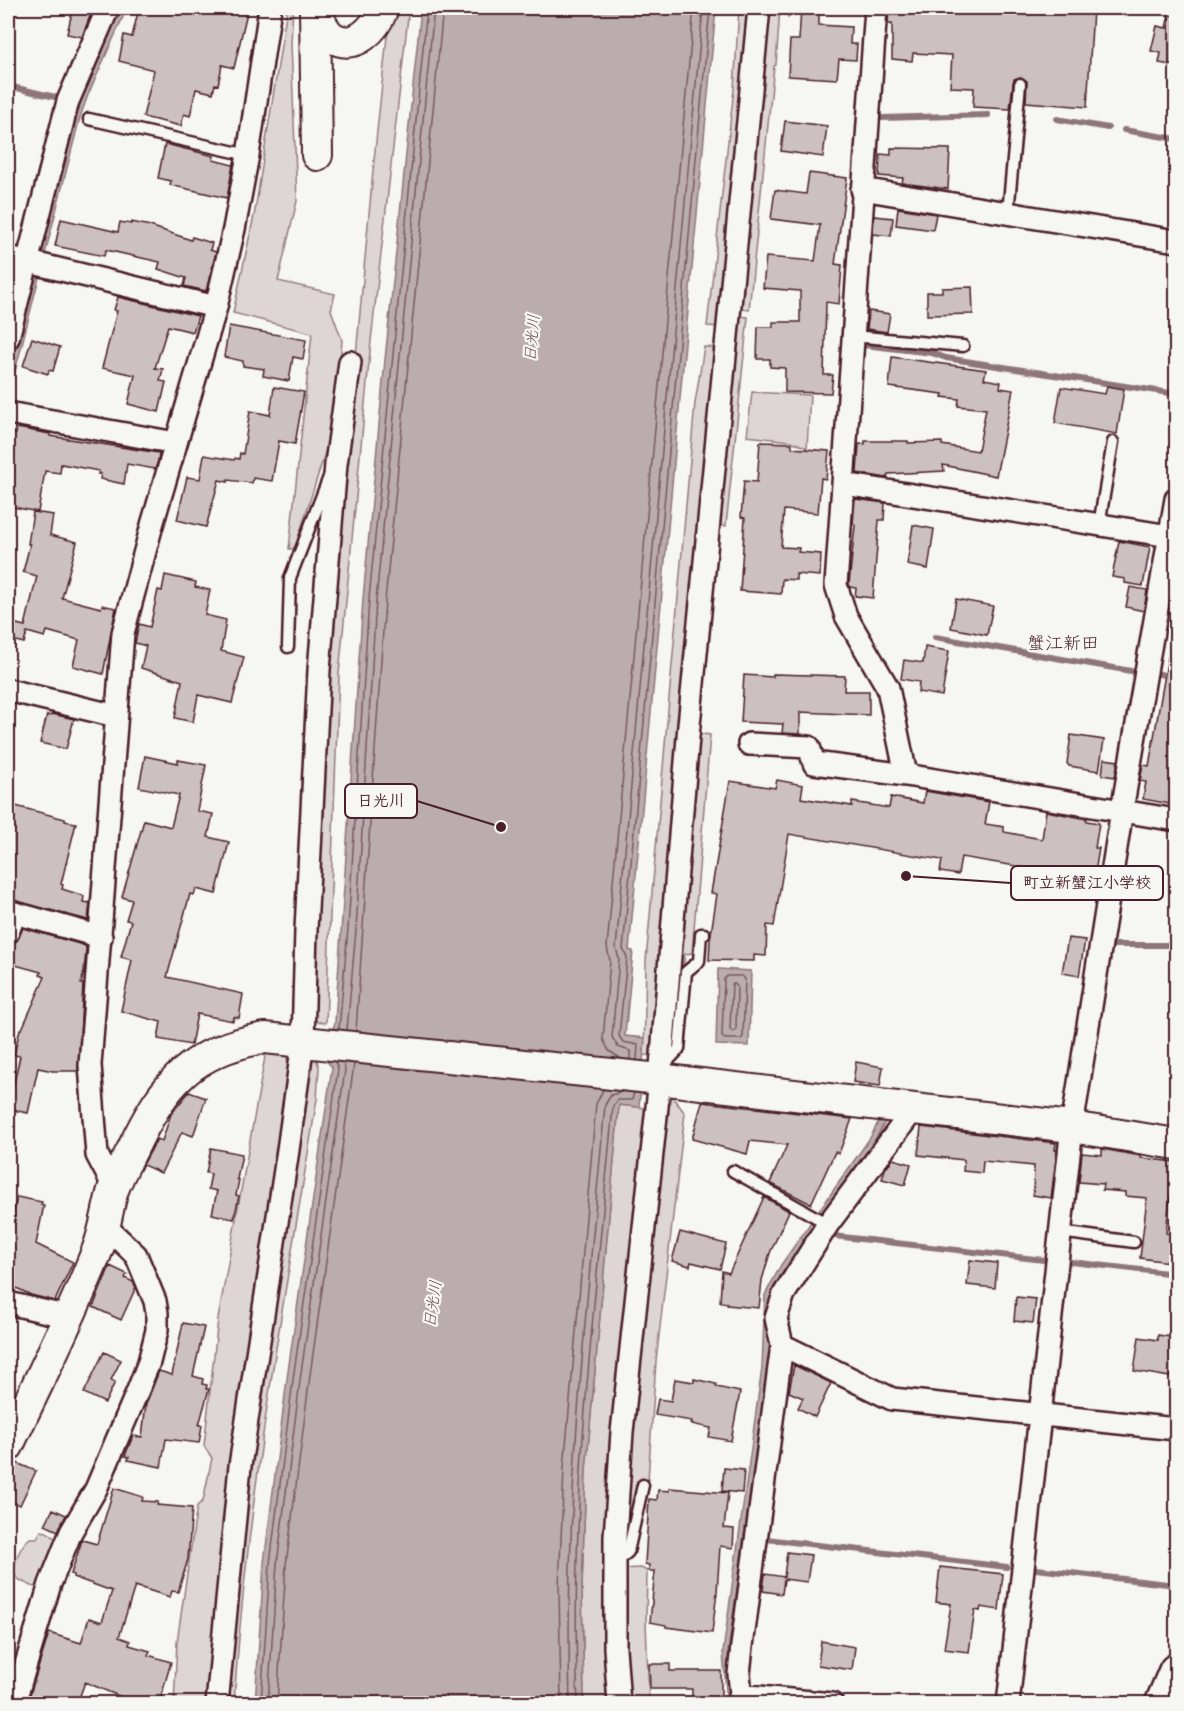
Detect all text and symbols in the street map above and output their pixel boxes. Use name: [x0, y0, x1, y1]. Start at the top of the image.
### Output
water label: 日光川: [519, 313, 544, 363]
district label: 蟹江新田: [1027, 631, 1099, 655]
callout: 日光川: [345, 784, 417, 818]
text: 日光川: [357, 790, 405, 811]
callout: 町立新蟹江小学校: [1011, 866, 1163, 900]
text: 町立新蟹江小学校: [1023, 872, 1151, 893]
water label: 日光川: [419, 1279, 446, 1329]

